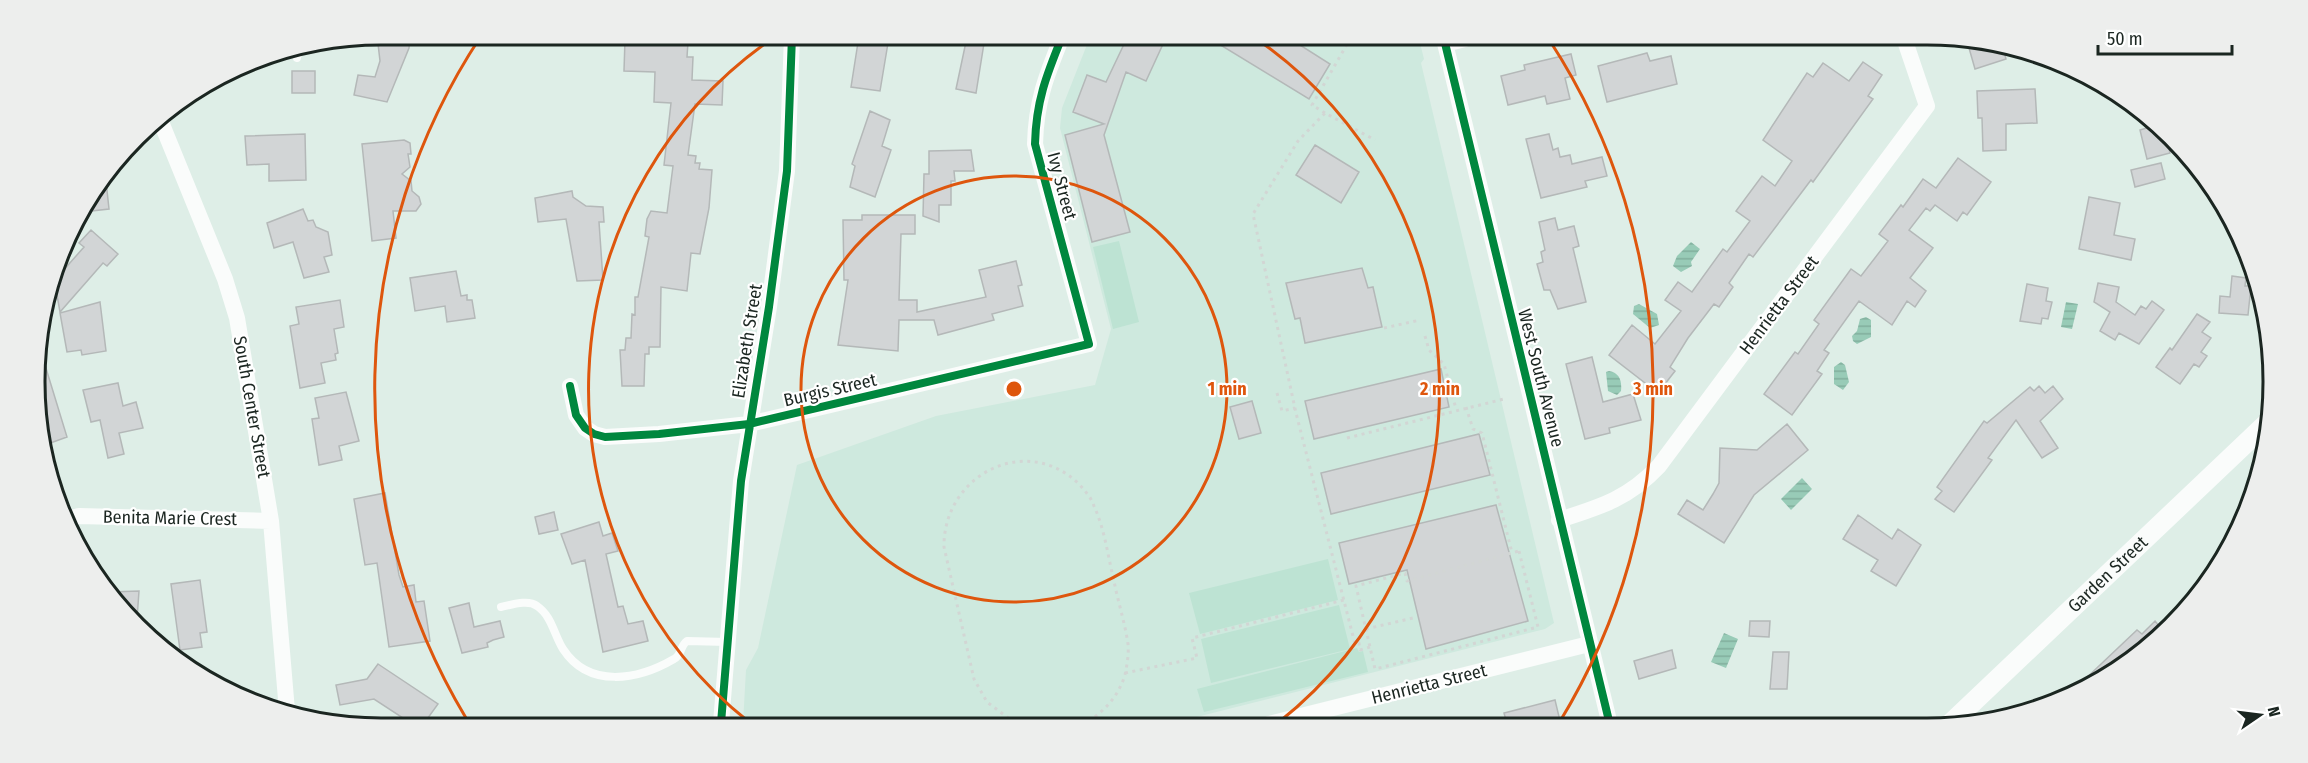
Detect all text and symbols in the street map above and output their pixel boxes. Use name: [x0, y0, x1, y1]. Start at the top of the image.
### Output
scale bar: [2098, 18, 2232, 56]
text: 50 m: [2107, 28, 2143, 50]
street label: Ivy Street: [1042, 150, 1082, 222]
street label: Henrietta Street: [1735, 251, 1823, 359]
street label: Elizabeth Street: [727, 282, 767, 400]
street label: West South Avenue: [1513, 307, 1569, 449]
street label: South Center Street: [229, 334, 275, 480]
street label: Burgis Street: [782, 369, 879, 411]
text: 1 min: [1207, 378, 1247, 400]
text: 2 min: [1419, 378, 1460, 400]
text: 3 min: [1632, 378, 1673, 400]
centre of rings: [1004, 379, 1024, 399]
street label: Benita Marie Crest: [103, 506, 237, 530]
street label: Garden Street: [2063, 531, 2152, 617]
street label: Henrietta Street: [1369, 659, 1489, 709]
north arrow: [2230, 685, 2290, 745]
text: N: [2264, 705, 2284, 718]

